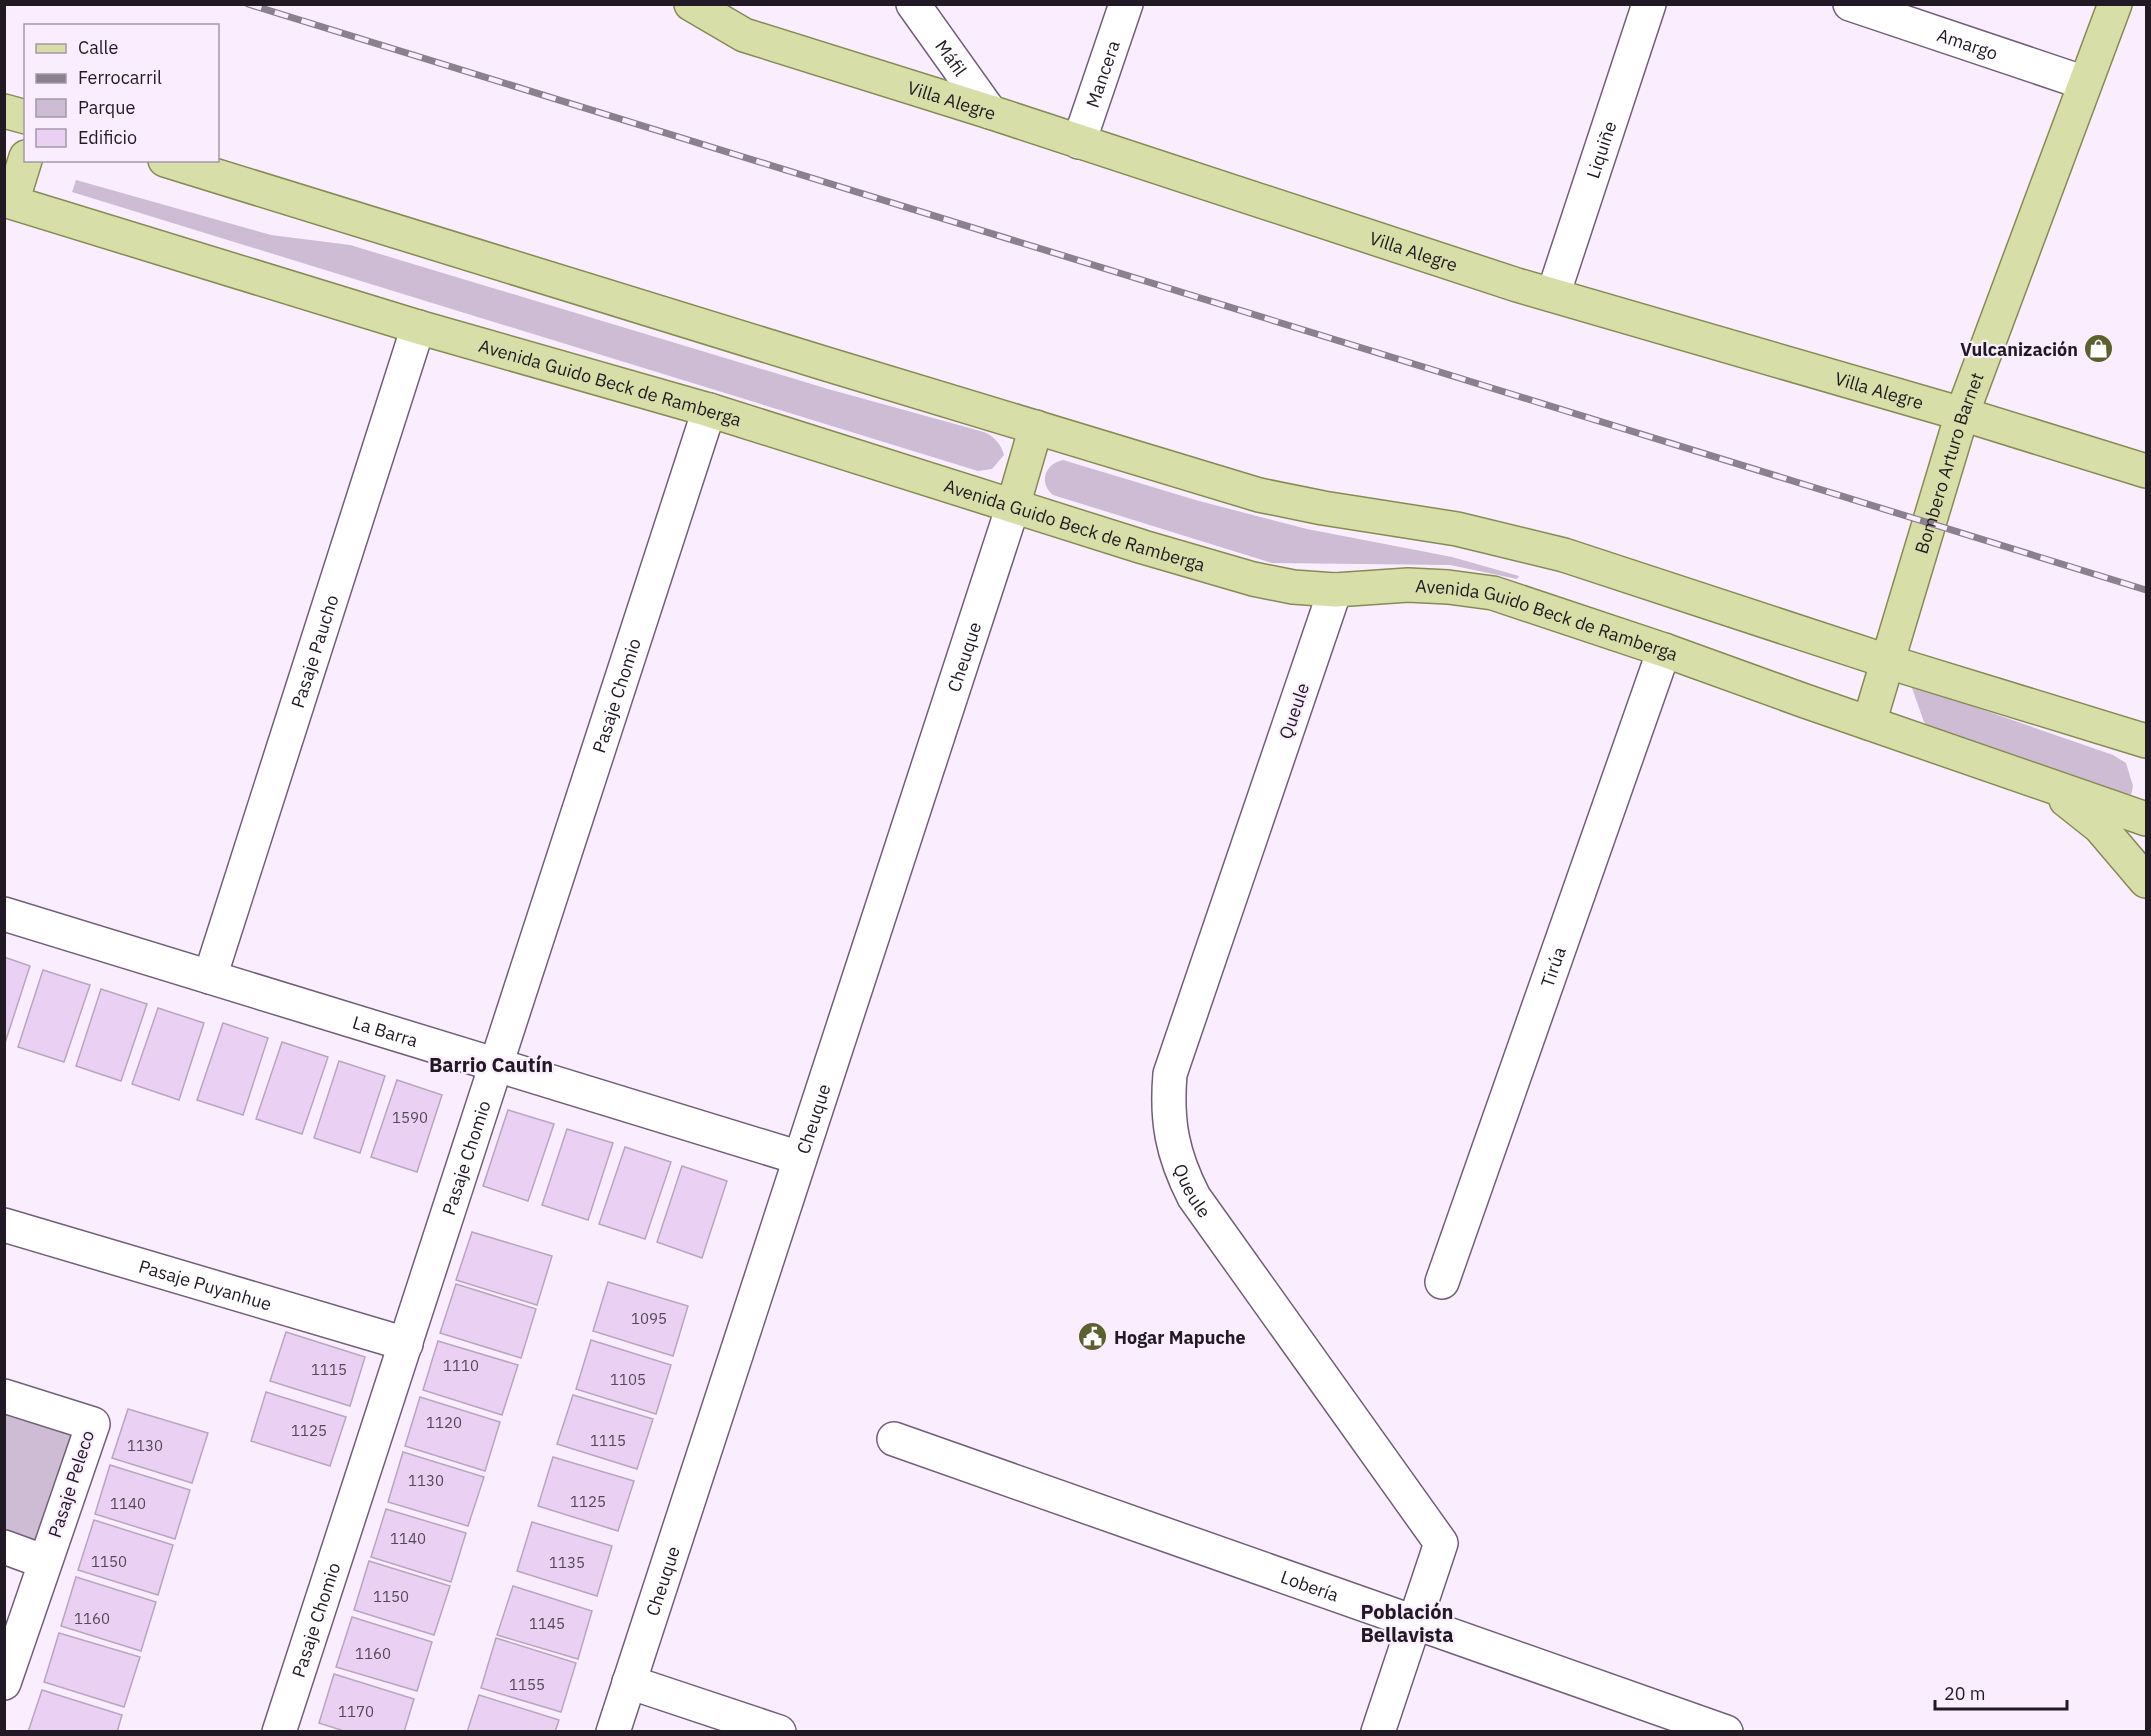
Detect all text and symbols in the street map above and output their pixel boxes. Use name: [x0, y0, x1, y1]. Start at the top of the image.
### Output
street label: Amargo: [1934, 23, 2001, 64]
legend: [24, 24, 219, 162]
street label: Máfil: [931, 35, 972, 81]
text: Calle: [78, 36, 118, 59]
street label: Mancera: [1080, 37, 1124, 110]
text: Ferrocarril: [78, 66, 162, 89]
street label: Villa Alegre: [905, 75, 999, 125]
text: Parque: [78, 96, 136, 119]
street label: Liquiñe: [1581, 118, 1621, 181]
text: Edificio: [78, 126, 137, 149]
street label: Villa Alegre: [1367, 226, 1461, 276]
street label: Avenida Guido Beck de Ramberga: [476, 333, 745, 431]
shop icon: Vulcanización: [2083, 333, 2115, 365]
place label: Vulcanización: [1960, 338, 2078, 361]
street label: Villa Alegre: [1832, 366, 1926, 414]
street label: Bombero Arturo Barnet: [1909, 369, 1988, 556]
street label: Avenida Guido Beck de Ramberga: [941, 473, 1208, 576]
street label: Avenida Guido Beck de Ramberga: [1415, 574, 1681, 666]
street label: Pasaje Paucho: [285, 592, 343, 711]
street label: Cheuque: [942, 619, 986, 695]
street label: Pasaje Chomio: [587, 635, 646, 756]
street label: Queule: [1274, 680, 1314, 742]
street label: Tirúa: [1535, 943, 1571, 990]
street label: La Barra: [350, 1010, 421, 1052]
district label: Barrio Cautín: [429, 1051, 553, 1078]
street label: Cheuque: [791, 1081, 835, 1157]
street label: Pasaje Chomio: [436, 1097, 495, 1218]
house number: 1590: [392, 1108, 428, 1127]
street label: Queule: [1169, 1160, 1216, 1222]
street label: Pasaje Puyanhue: [136, 1254, 275, 1315]
house number: 1095: [631, 1309, 667, 1328]
public building icon: Hogar Mapuche: [1077, 1321, 1109, 1353]
place label: Hogar Mapuche: [1114, 1326, 1246, 1349]
house number: 1110: [443, 1356, 479, 1375]
house number: 1115: [311, 1360, 347, 1379]
house number: 1105: [610, 1370, 646, 1389]
house number: 1120: [426, 1413, 462, 1432]
house number: 1125: [291, 1421, 327, 1440]
street label: Pasaje Peleco: [43, 1427, 99, 1541]
house number: 1115: [590, 1431, 626, 1450]
house number: 1130: [127, 1436, 163, 1455]
house number: 1130: [408, 1471, 444, 1490]
house number: 1125: [570, 1492, 606, 1511]
house number: 1140: [110, 1494, 146, 1513]
house number: 1140: [390, 1529, 426, 1548]
street label: Cheuque: [640, 1543, 684, 1619]
house number: 1150: [91, 1552, 127, 1571]
house number: 1135: [549, 1553, 585, 1572]
street label: Pasaje Chomio: [286, 1560, 345, 1680]
street label: Lobería: [1278, 1565, 1342, 1606]
house number: 1150: [373, 1587, 409, 1606]
district label: Población Bellavista: [1360, 1598, 1454, 1648]
house number: 1160: [74, 1609, 110, 1628]
house number: 1145: [529, 1614, 565, 1633]
house number: 1160: [355, 1644, 391, 1663]
scale bar: [1935, 1673, 2067, 1711]
house number: 1155: [509, 1675, 545, 1694]
text: 20 m: [1944, 1682, 1986, 1705]
house number: 1170: [338, 1702, 374, 1721]

